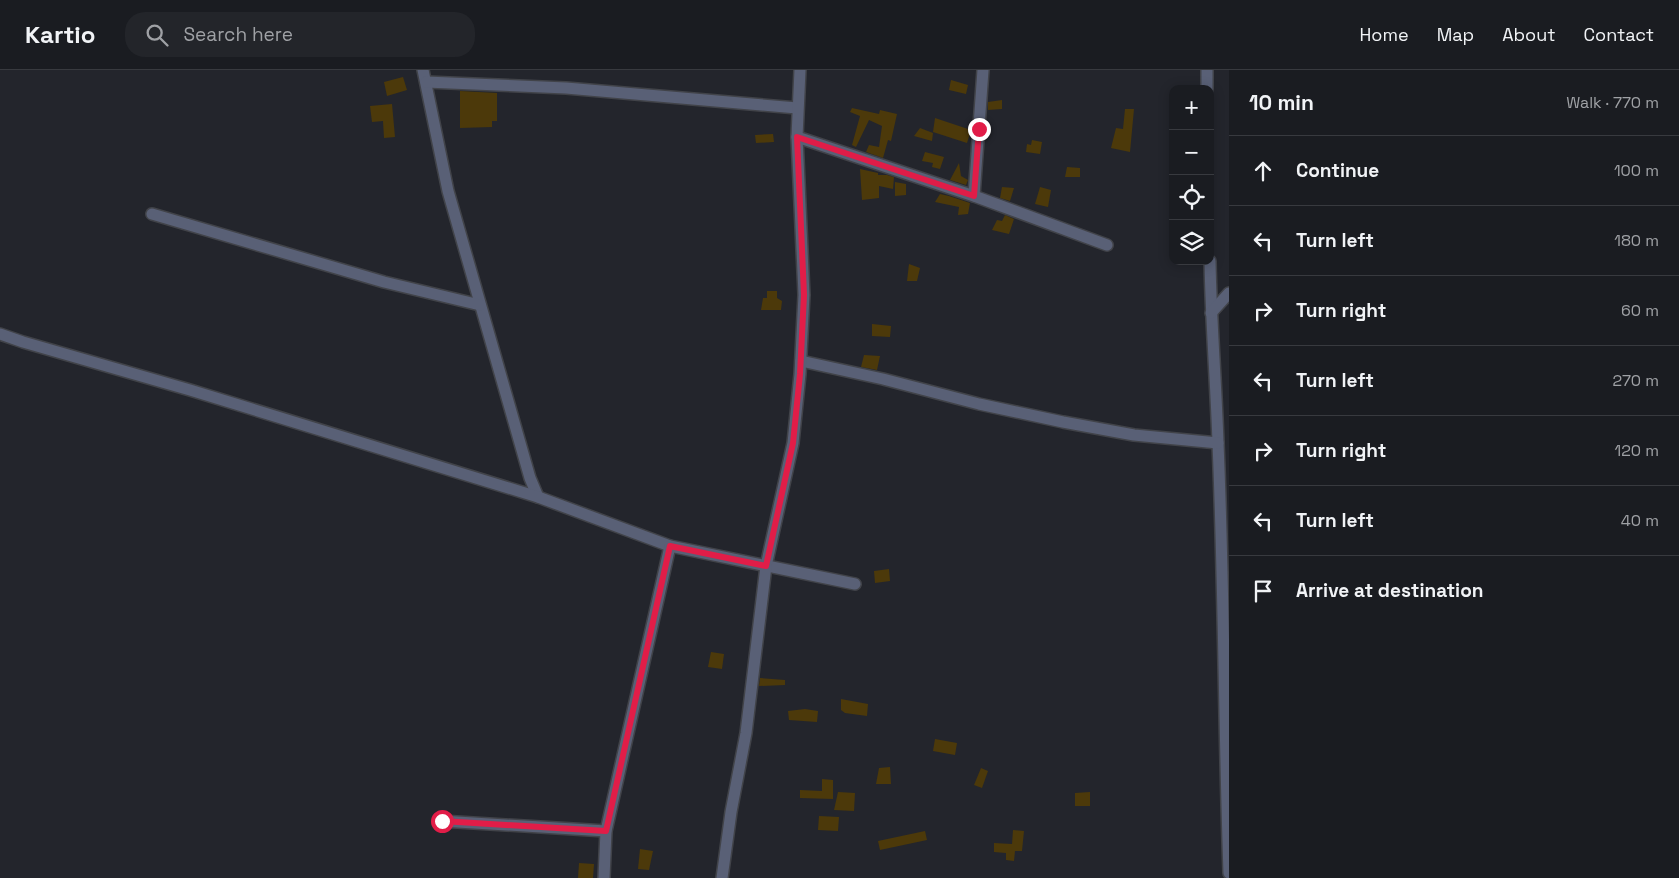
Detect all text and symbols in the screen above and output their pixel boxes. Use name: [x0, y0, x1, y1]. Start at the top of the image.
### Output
search box: [125, 12, 475, 57]
text: Kartio: [25, 19, 95, 50]
icon: search: [143, 21, 171, 49]
text: Search here: [183, 22, 293, 47]
text: Home: [1360, 23, 1409, 46]
text: Map: [1437, 23, 1474, 46]
text: About: [1502, 23, 1556, 46]
text: Contact: [1584, 23, 1654, 46]
map controls: [1169, 85, 1214, 265]
button: +: [1169, 85, 1214, 130]
text: 10 min: [1249, 89, 1314, 116]
text: Walk · 770 m: [1566, 92, 1659, 113]
route end: [968, 118, 991, 141]
button: −: [1169, 130, 1214, 175]
icon: ahead: [1249, 157, 1277, 185]
text: Continue: [1296, 158, 1379, 183]
text: 100 m: [1614, 160, 1659, 181]
button: locate: [1169, 175, 1214, 220]
button: layers: [1169, 220, 1214, 265]
icon: left: [1249, 227, 1277, 255]
text: Turn left: [1296, 228, 1374, 253]
text: 180 m: [1614, 230, 1659, 251]
icon: right: [1249, 297, 1277, 325]
text: Turn right: [1296, 298, 1386, 323]
text: 60 m: [1621, 300, 1659, 321]
icon: left: [1249, 367, 1277, 395]
text: Turn left: [1296, 368, 1374, 393]
text: 270 m: [1612, 370, 1659, 391]
icon: right: [1249, 437, 1277, 465]
text: Turn right: [1296, 438, 1386, 463]
text: 120 m: [1615, 440, 1659, 461]
icon: left: [1249, 507, 1277, 535]
text: Turn left: [1296, 508, 1374, 533]
text: 40 m: [1621, 510, 1659, 531]
icon: arrive: [1249, 577, 1277, 605]
text: Arrive at destination: [1296, 578, 1484, 603]
route start: [431, 810, 454, 833]

